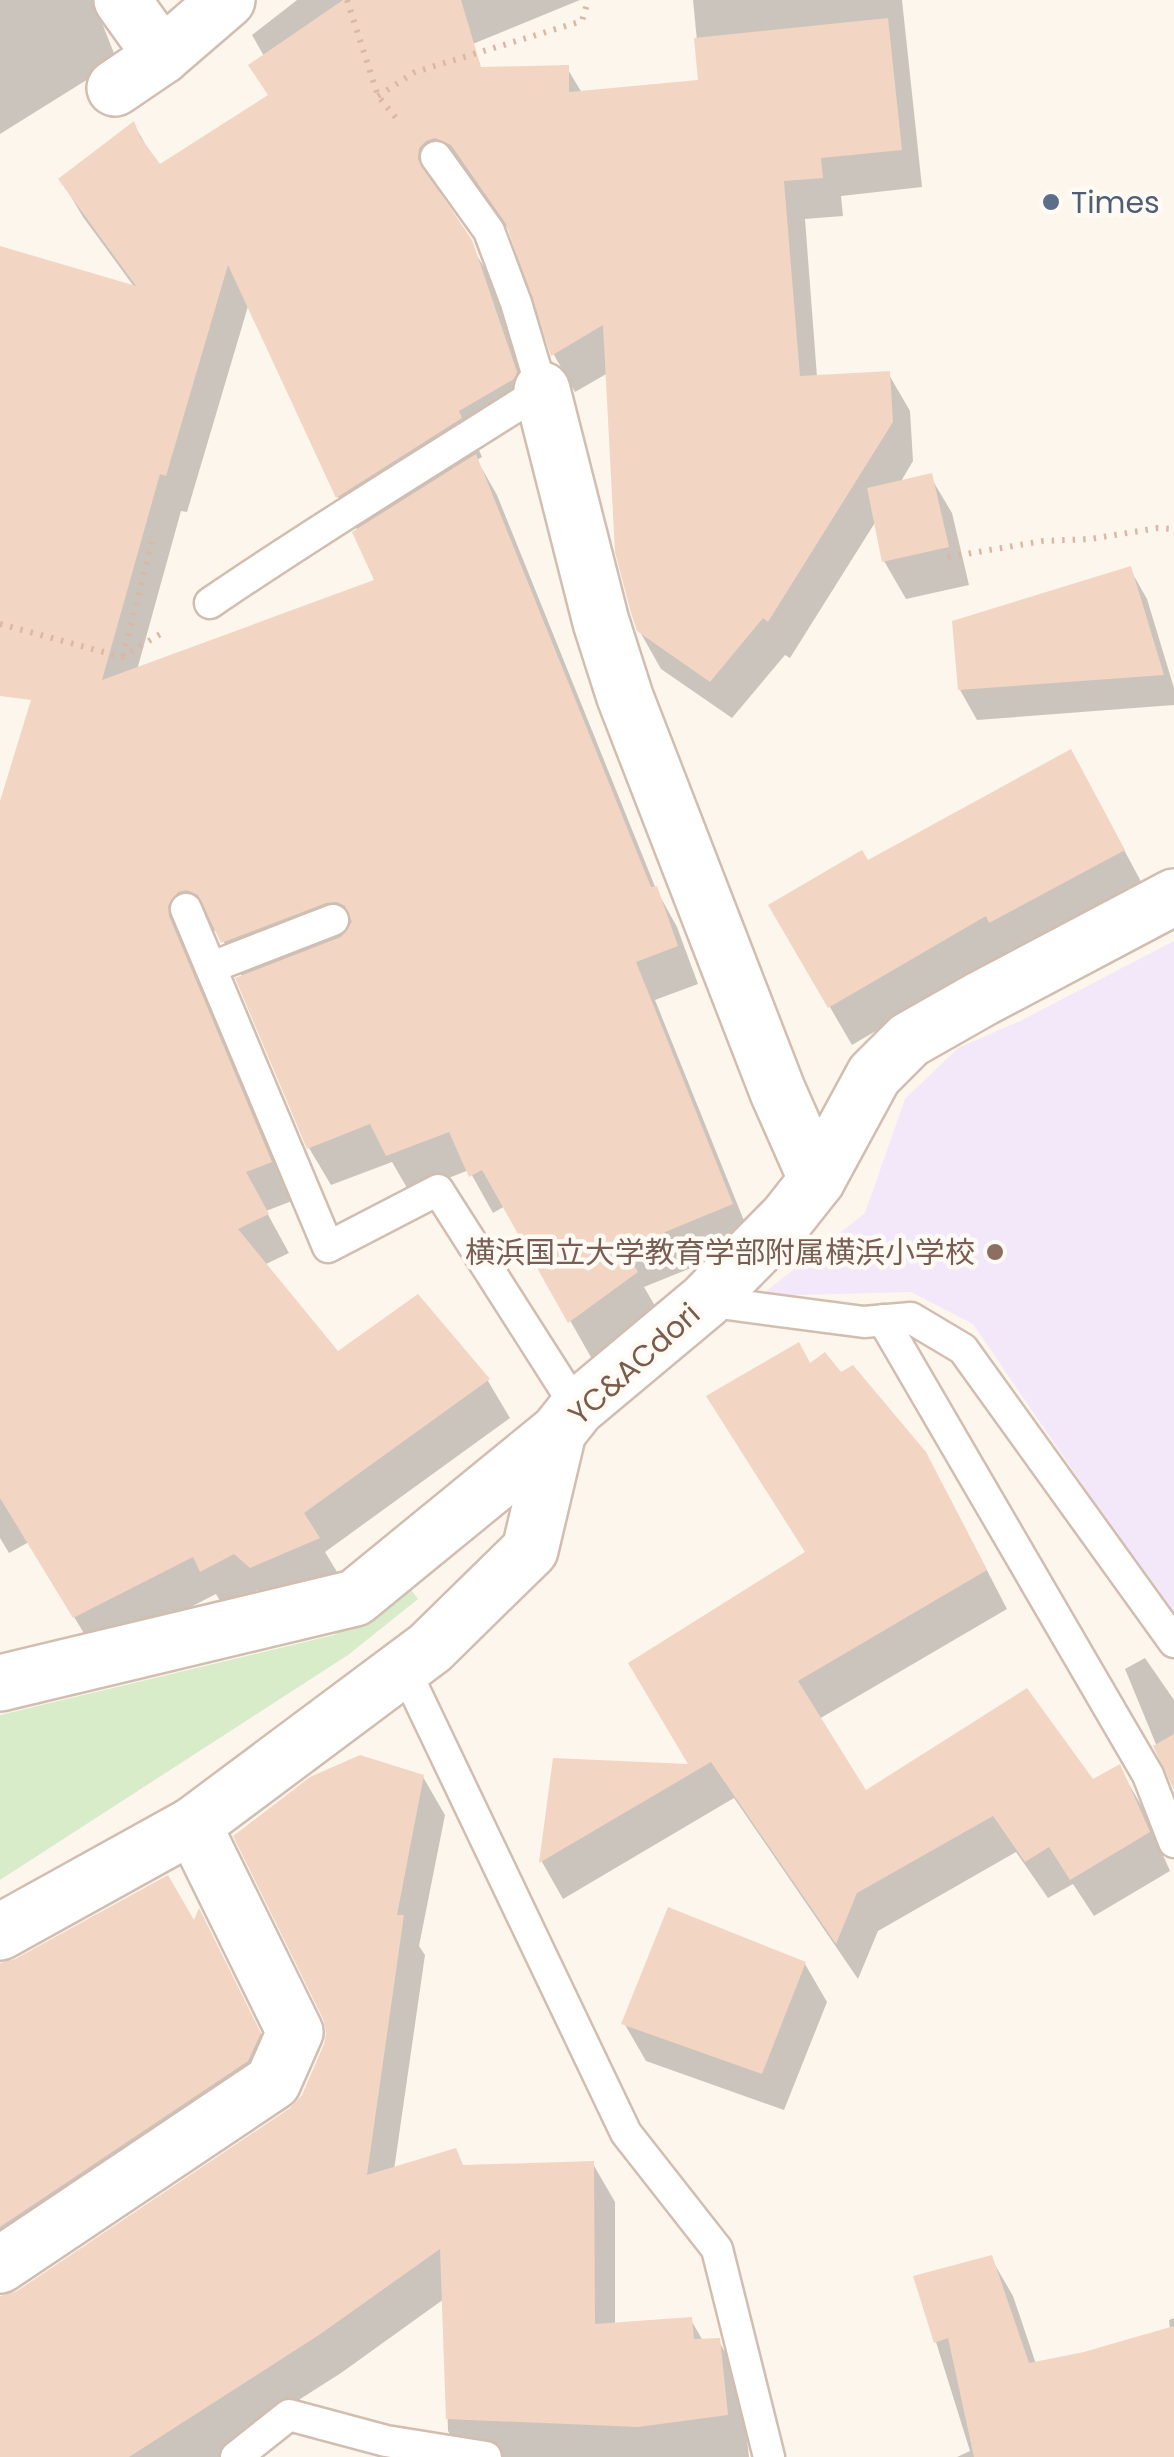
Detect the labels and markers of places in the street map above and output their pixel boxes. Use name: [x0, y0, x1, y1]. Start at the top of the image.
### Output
place label: Times: [1071, 181, 1160, 224]
marker: Times: [1040, 191, 1062, 213]
place label: 横浜国立大学教育学部附属横浜小学校: [465, 1231, 975, 1274]
marker: 横浜国立大学教育学部附属横浜小学校: [984, 1241, 1006, 1263]

